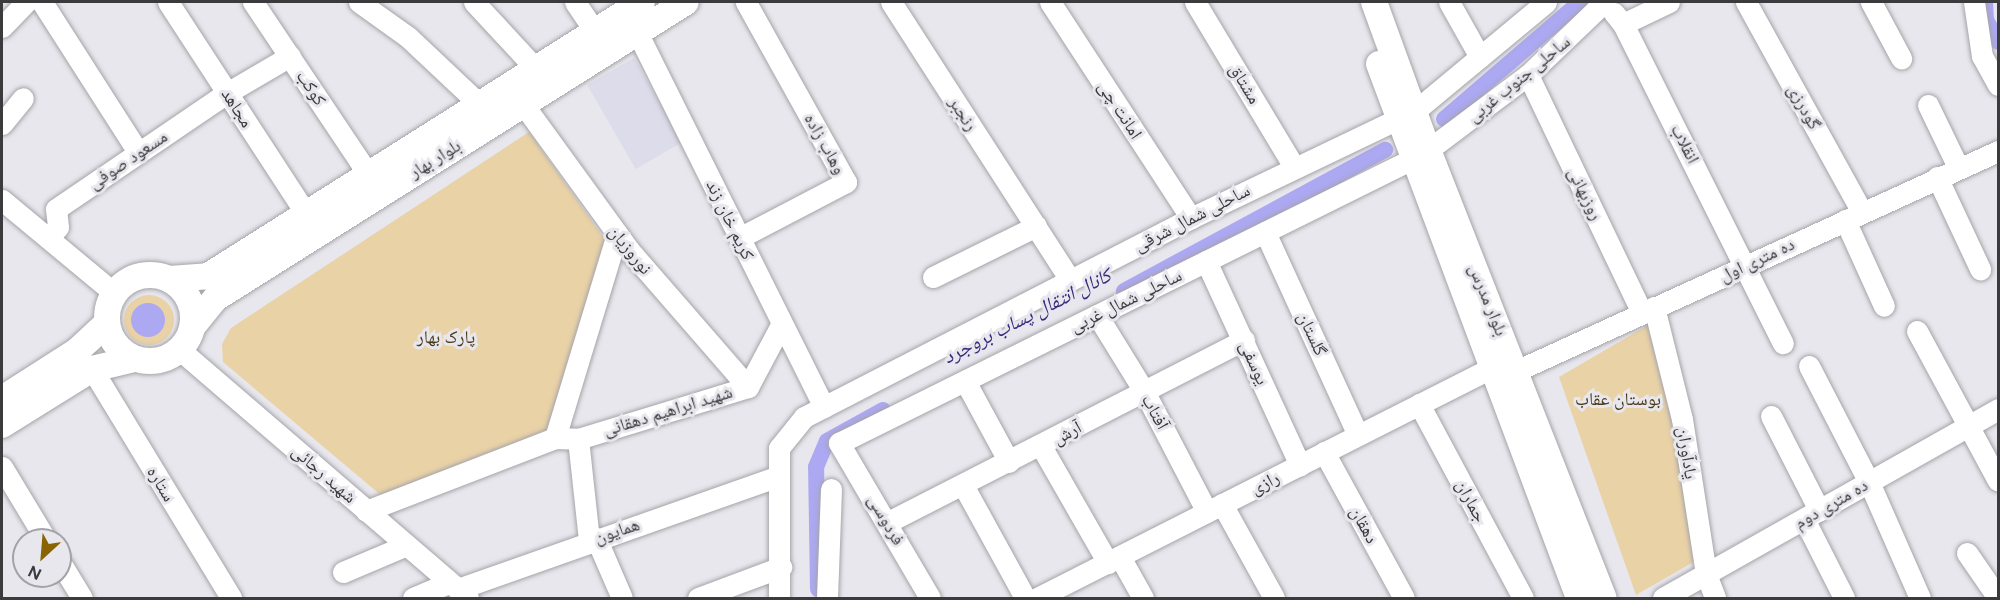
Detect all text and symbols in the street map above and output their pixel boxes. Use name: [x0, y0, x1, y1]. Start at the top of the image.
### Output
street label: ساحلی جنوب غربی: [1463, 31, 1575, 127]
street label: مشتاق: [1225, 60, 1265, 108]
street label: کوکب: [291, 66, 331, 110]
street label: امانت چی: [1093, 77, 1147, 143]
street label: گودرزی: [1783, 81, 1825, 133]
street label: مجاهد: [216, 84, 258, 132]
street label: رنجبر: [944, 93, 982, 135]
street label: وهاب زاده: [799, 110, 851, 178]
street label: انقلاب: [1666, 121, 1704, 167]
street label: مسعود صوفی: [84, 126, 172, 194]
street label: بلوار بهار: [405, 135, 465, 183]
street label: روزبهانی: [1563, 164, 1607, 224]
street label: کریم خان زند: [701, 176, 759, 264]
street label: ساحلی شمال شرقی: [1130, 180, 1254, 256]
street label: نوروزیان: [604, 221, 656, 279]
street label: ده متری اول: [1716, 233, 1798, 287]
street label: بلوار مدرس: [1464, 261, 1512, 339]
water label: کانال انتقال پساب بروجرد: [939, 263, 1115, 369]
street label: ساحلی شمال غربی: [1067, 265, 1185, 337]
street label: گلستان: [1293, 309, 1331, 359]
park label: پارک بهار: [417, 326, 475, 348]
street label: یوسفی: [1235, 338, 1273, 388]
street label: شهید ابراهیم دهقانی: [601, 381, 735, 441]
park label: بوستان عقاب: [1575, 388, 1661, 410]
street label: آفتاب: [1137, 391, 1173, 433]
street label: آرش: [1049, 417, 1085, 449]
street label: یادآوران: [1672, 425, 1702, 481]
street label: شهید رجائی: [287, 440, 361, 508]
street label: ستاره: [142, 463, 180, 505]
street label: رازی: [1247, 467, 1283, 499]
street label: ده متری دوم: [1790, 474, 1872, 534]
street label: جماران: [1451, 476, 1491, 526]
street label: فردوسی: [863, 491, 909, 549]
street label: دهقان: [1345, 503, 1383, 547]
street label: همایون: [592, 514, 642, 548]
north arrow: [12, 528, 72, 588]
text: N: [25, 562, 44, 584]

